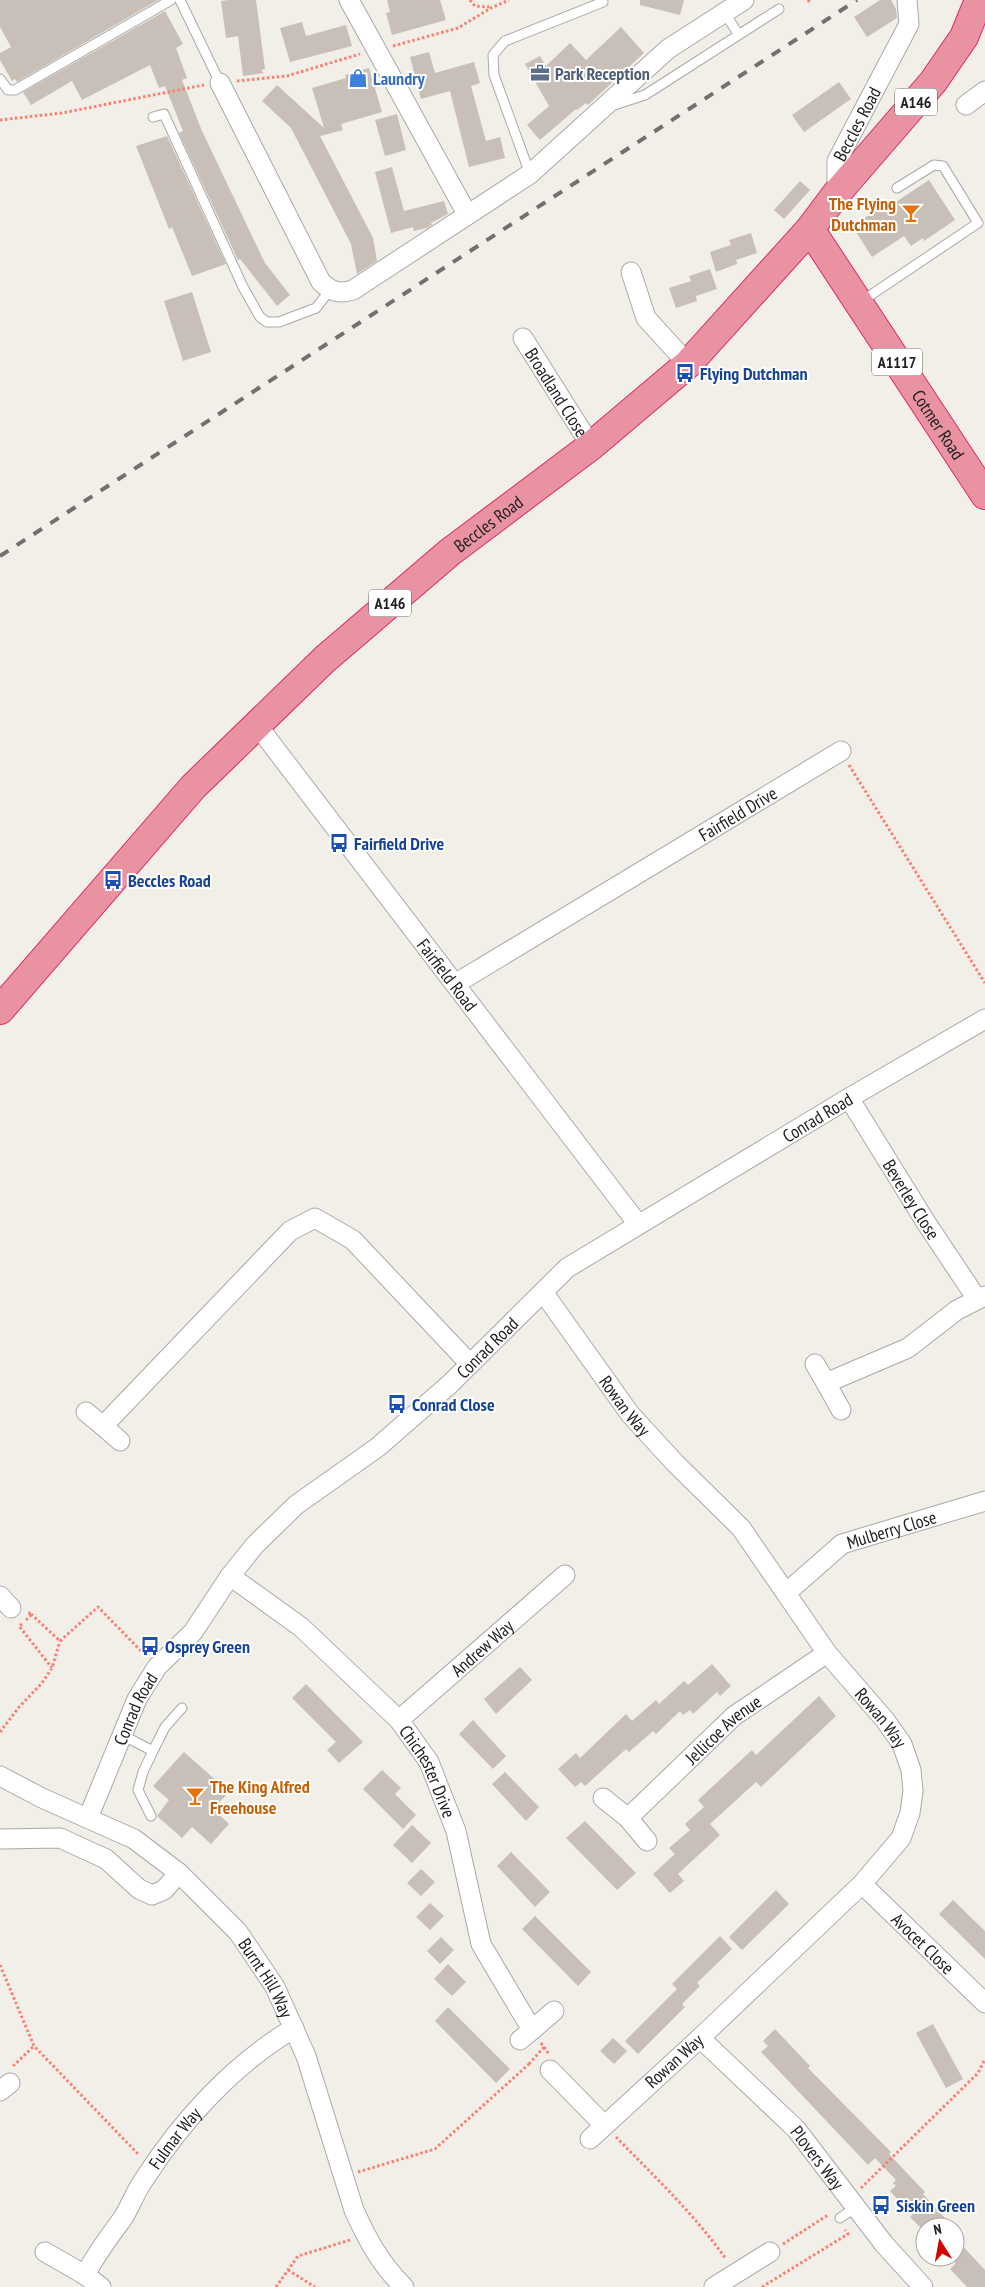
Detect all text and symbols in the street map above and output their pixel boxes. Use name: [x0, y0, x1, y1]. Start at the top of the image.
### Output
office icon: Park Reception: [529, 62, 551, 84]
place label: Park Reception: [555, 62, 650, 85]
shop icon: Laundry: [347, 67, 369, 89]
place label: Laundry: [373, 67, 425, 90]
street label: Beccles Road: [828, 83, 885, 165]
road number: A146: [895, 88, 937, 115]
place label: The Flying Dutchman: [829, 192, 896, 236]
bar icon: The Flying Dutchman: [900, 202, 922, 224]
street label: Broadland Close: [520, 343, 594, 441]
road number: A1117: [872, 348, 922, 376]
bus stop icon: Flying Dutchman: [674, 362, 696, 384]
place label: Flying Dutchman: [700, 362, 808, 385]
street label: Cotmer Road: [907, 385, 970, 464]
street label: Beccles Road: [449, 490, 527, 557]
road number: A146: [369, 590, 411, 616]
street label: Fairfield Drive: [694, 781, 781, 846]
bus stop icon: Fairfield Drive: [328, 832, 350, 854]
place label: Fairfield Drive: [354, 832, 444, 855]
bus stop icon: Beccles Road: [102, 869, 124, 891]
place label: Beccles Road: [128, 869, 211, 892]
street label: Fairfield Road: [413, 934, 483, 1015]
street label: Conrad Road: [778, 1087, 857, 1147]
street label: Beverley Close: [878, 1155, 945, 1244]
street label: Conrad Road: [451, 1312, 523, 1383]
street label: Rowan Way: [595, 1371, 656, 1441]
bus stop icon: Conrad Close: [386, 1393, 408, 1415]
place label: Conrad Close: [412, 1393, 495, 1416]
street label: Mulberry Close: [844, 1505, 939, 1553]
street label: Andrew Way: [446, 1614, 518, 1681]
bus stop icon: Osprey Green: [139, 1635, 161, 1657]
place label: Osprey Green: [165, 1635, 250, 1658]
street label: Conrad Road: [108, 1668, 162, 1748]
street label: Rowan Way: [850, 1683, 912, 1752]
street label: Jellicoe Avenue: [679, 1690, 765, 1769]
street label: Chichester Drive: [395, 1720, 461, 1821]
place label: The King Alfred Freehouse: [210, 1775, 310, 1819]
bar icon: The King Alfred Freehouse: [184, 1785, 206, 1807]
street label: Avocet Close: [887, 1907, 959, 1979]
street label: Burnt Hill Way: [234, 1934, 299, 2021]
street label: Rowan Way: [640, 2029, 708, 2093]
street label: Fulmar Way: [143, 2102, 206, 2173]
street label: Plovers Way: [786, 2121, 850, 2194]
bus stop icon: Siskin Green: [870, 2194, 892, 2216]
place label: Siskin Green: [896, 2194, 975, 2217]
north arrow: [915, 2217, 965, 2267]
text: N: [932, 2220, 943, 2239]

